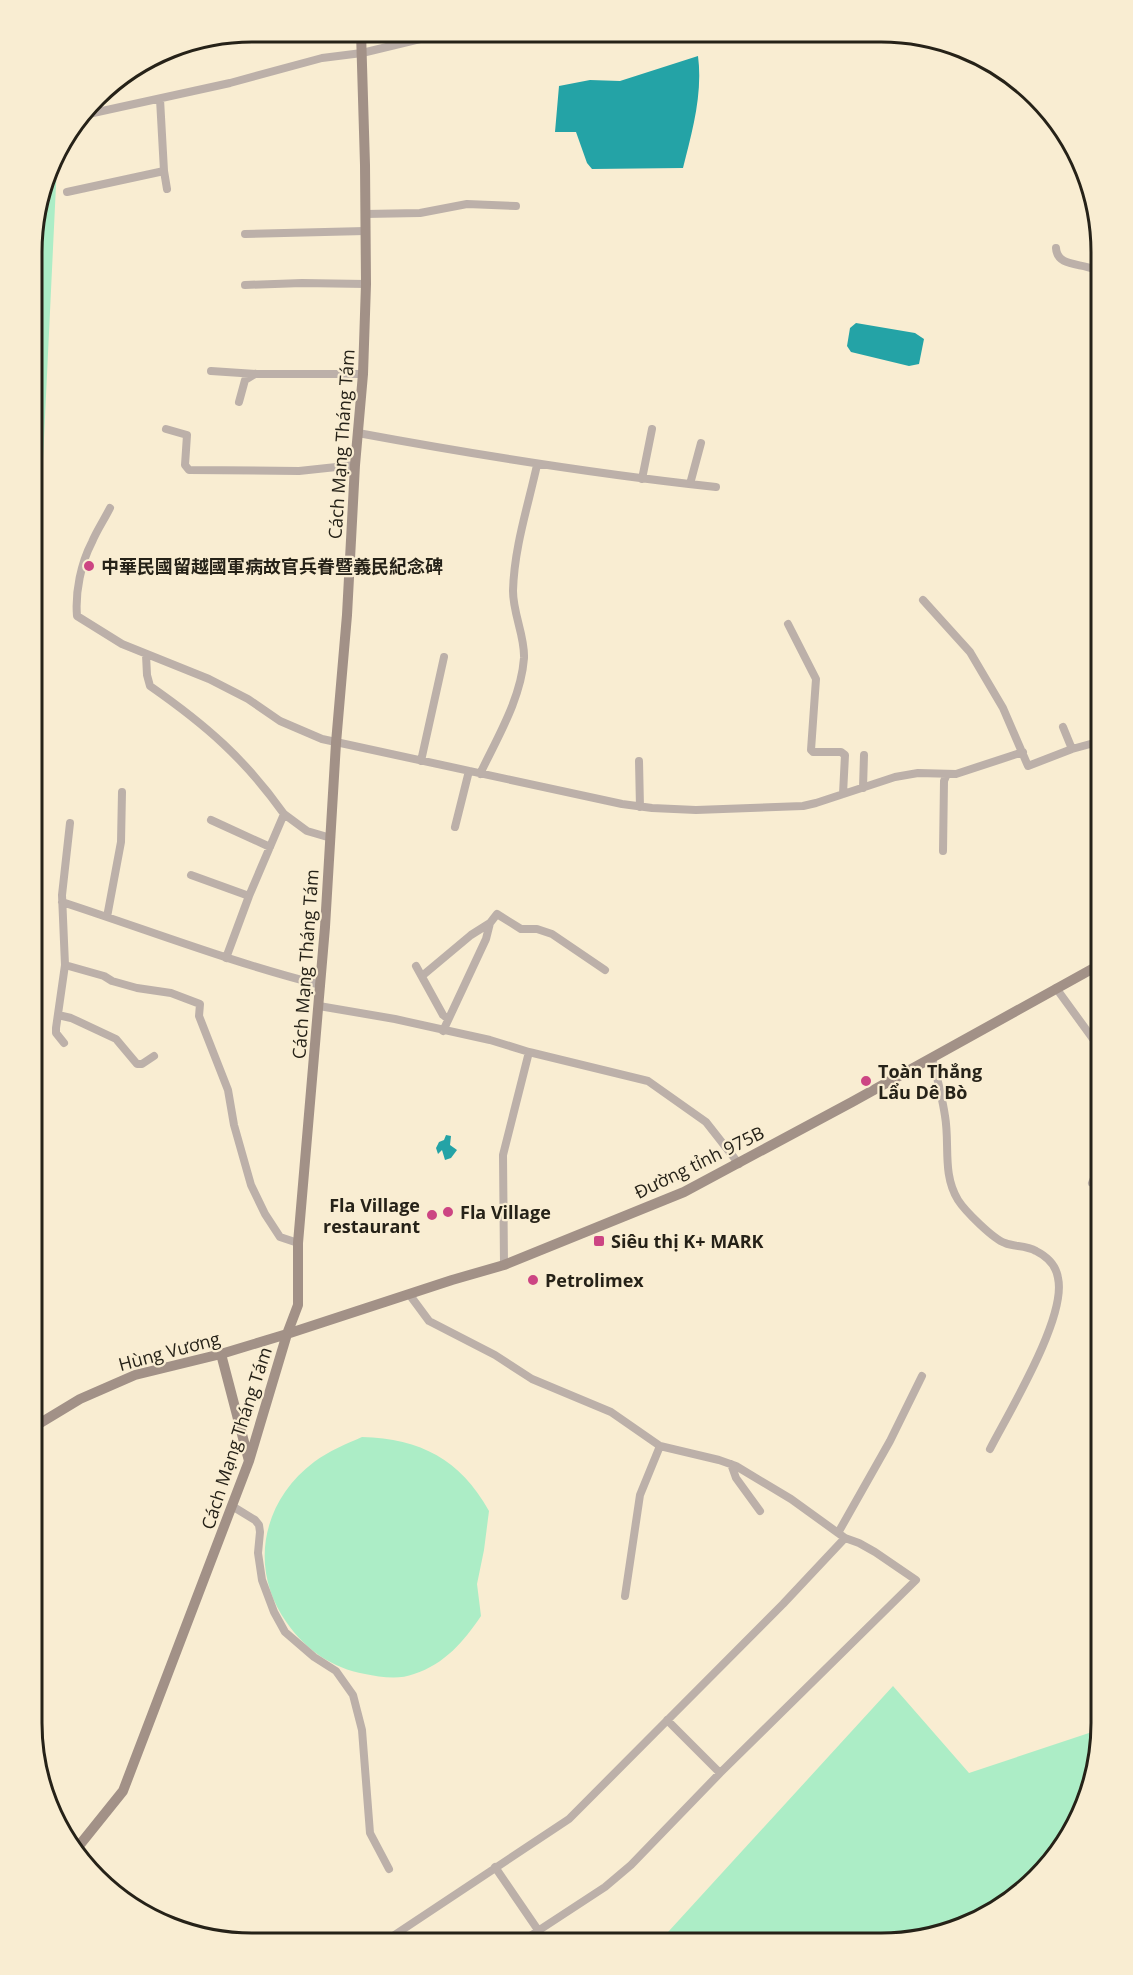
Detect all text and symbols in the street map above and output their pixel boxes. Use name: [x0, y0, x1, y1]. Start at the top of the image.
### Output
street label: Cách Mạng Tháng Tám: [322, 348, 360, 540]
place label: 中華民國留越國軍病故官兵眷暨義民紀念碑: [101, 554, 443, 578]
marker: 中華民國留越國軍病故官兵眷暨義民紀念碑: [82, 559, 96, 573]
street label: Cách Mạng Tháng Tám: [286, 868, 324, 1060]
place label: Toàn Thắng Lẩu Dê Bò: [878, 1059, 982, 1104]
marker: Toàn Thắng Lẩu Dê Bò: [859, 1074, 873, 1088]
street label: Đường tỉnh 975B: [630, 1120, 768, 1204]
place label: Fla Village restaurant: [323, 1193, 420, 1238]
place label: Fla Village: [460, 1200, 551, 1224]
marker: Fla Village: [441, 1205, 455, 1219]
marker: Fla Village restaurant: [425, 1208, 439, 1222]
place label: Siêu thị K+ MARK: [611, 1229, 764, 1253]
marker: Siêu thị K+ MARK: [592, 1234, 606, 1248]
place label: Petrolimex: [545, 1268, 644, 1292]
marker: Petrolimex: [526, 1273, 540, 1287]
street label: Hùng Vương: [116, 1326, 223, 1376]
street label: Cách Mạng Tháng Tám: [195, 1344, 277, 1532]

